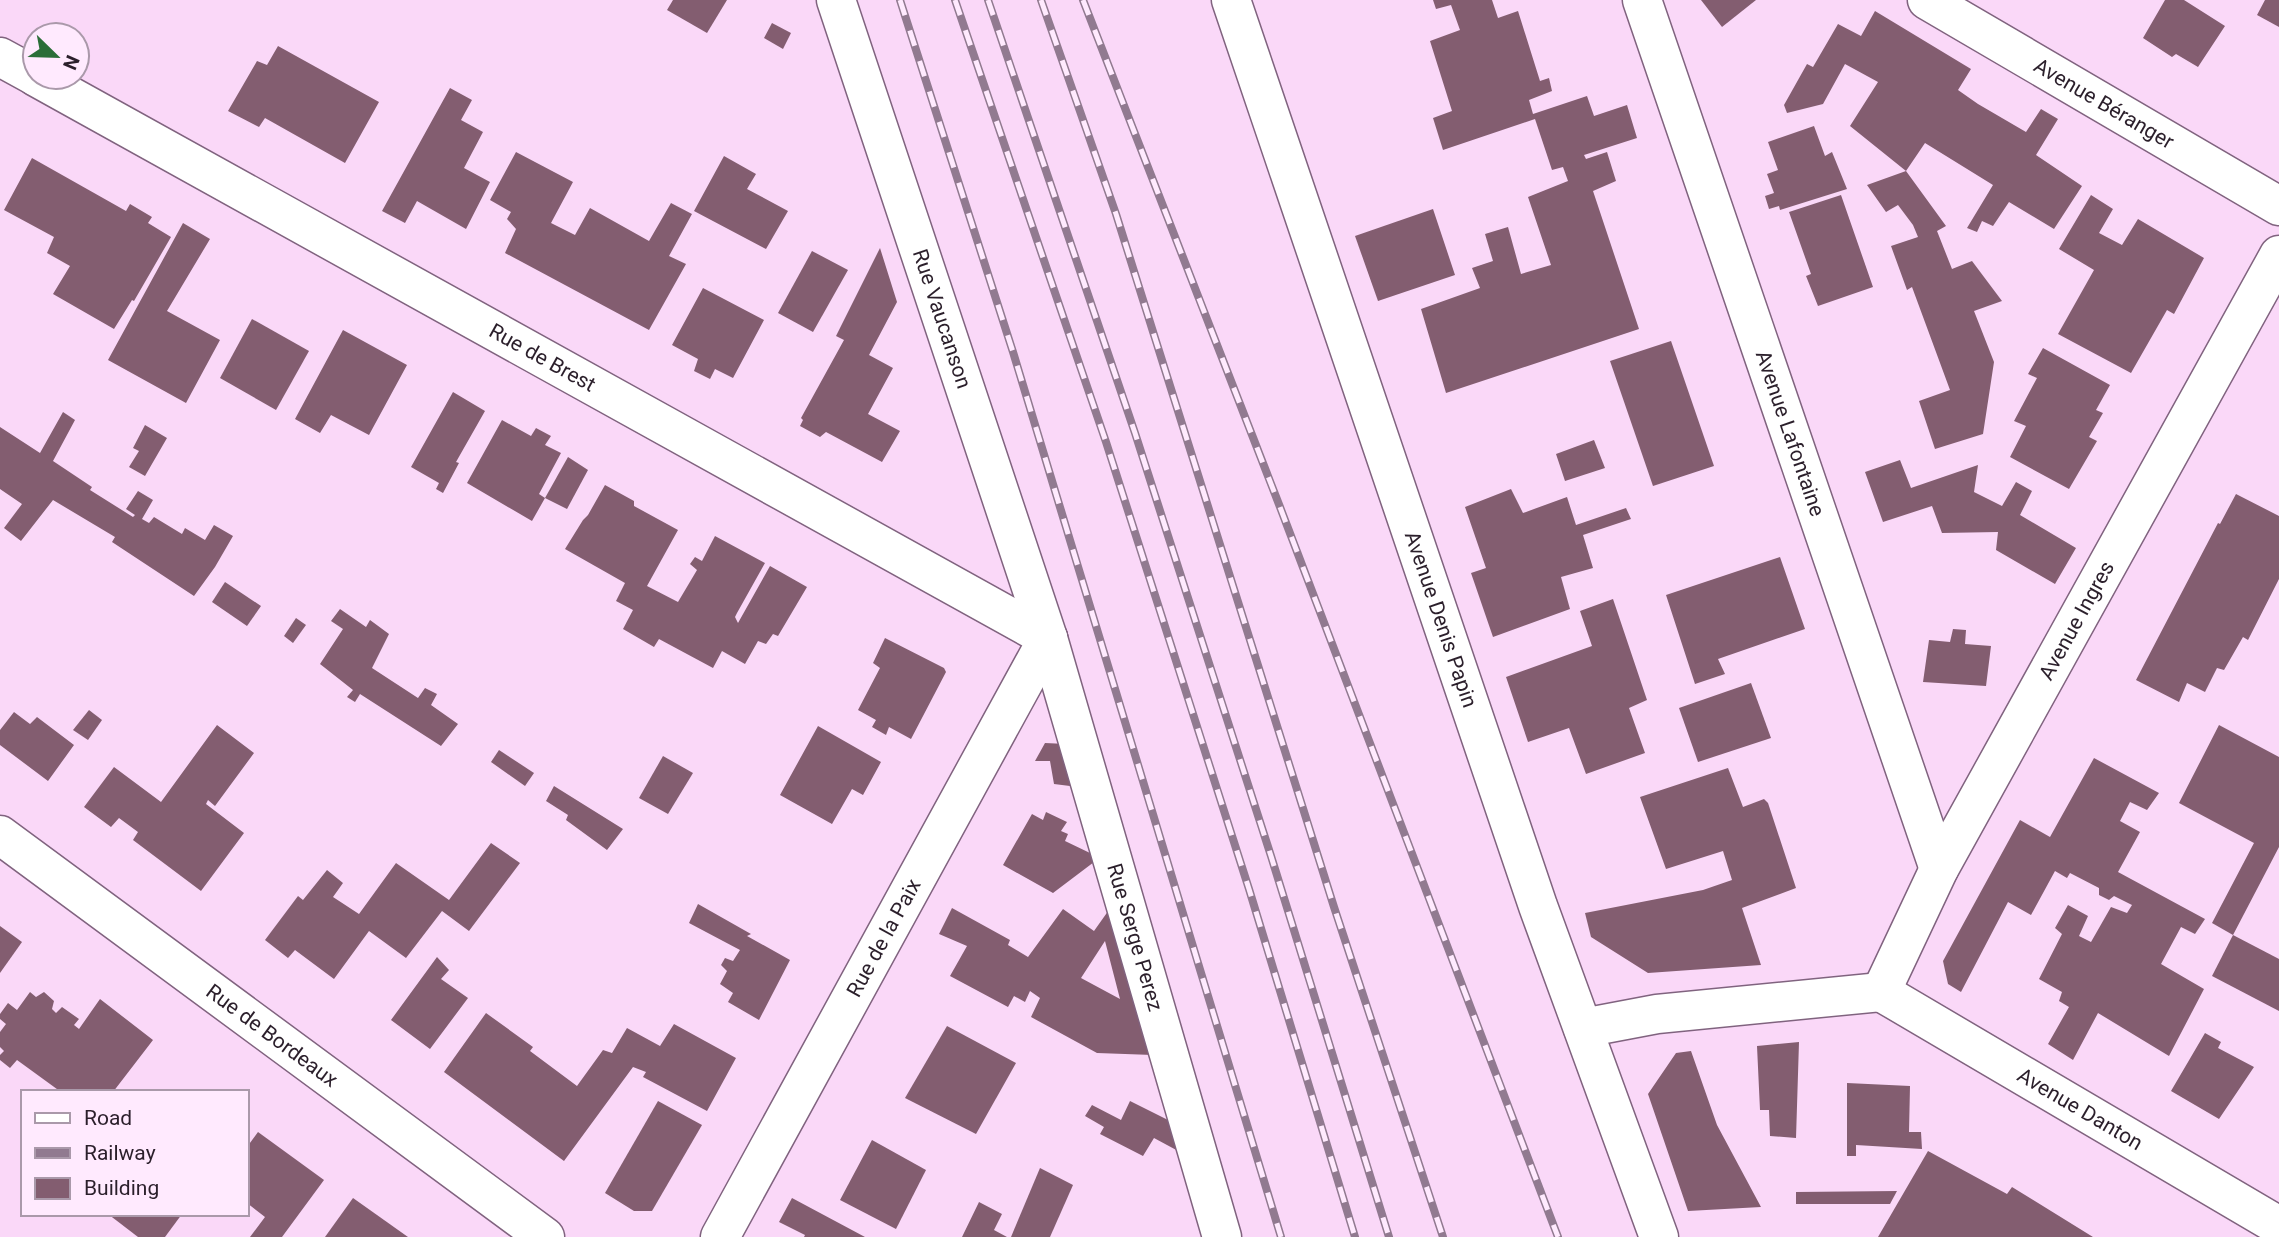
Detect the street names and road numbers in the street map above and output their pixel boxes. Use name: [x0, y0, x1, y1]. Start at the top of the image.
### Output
street label: Avenue Béranger: [2030, 53, 2178, 154]
street label: Rue Vaucanson: [908, 246, 976, 392]
street label: Rue de Brest: [485, 319, 600, 397]
street label: Avenue Lafontaine: [1751, 347, 1830, 519]
street label: Avenue Denis Papin: [1400, 528, 1482, 711]
street label: Avenue Ingres: [2034, 557, 2119, 684]
street label: Rue Serge Perez: [1102, 861, 1168, 1014]
street label: Rue de la Paix: [842, 875, 926, 1001]
street label: Rue de Bordeaux: [202, 979, 343, 1092]
street label: Avenue Danton: [2013, 1063, 2147, 1155]

